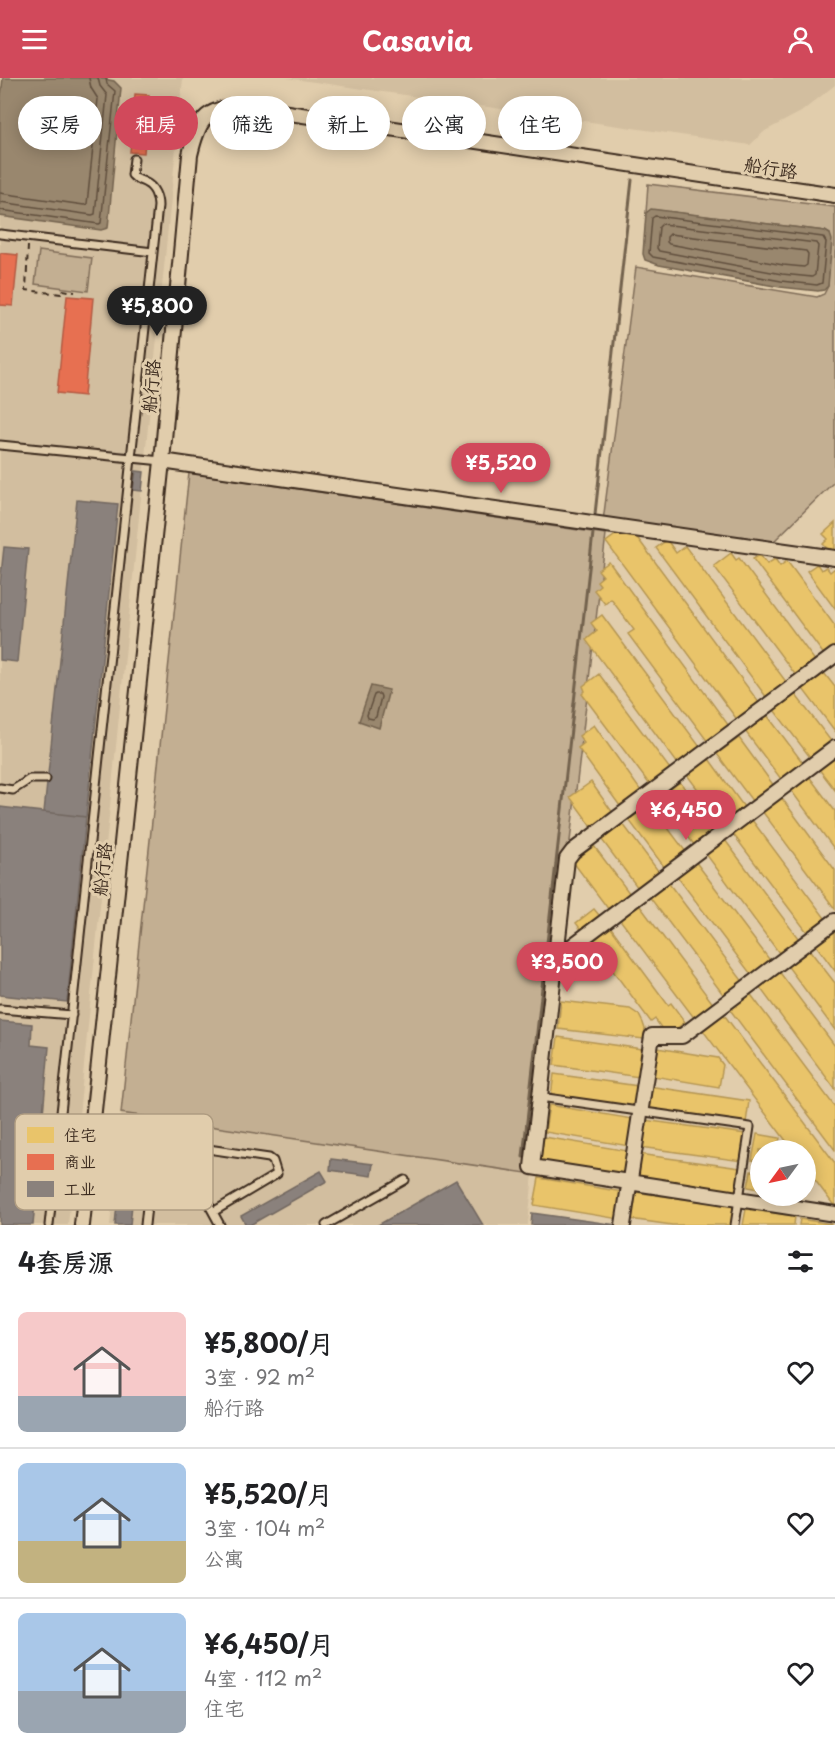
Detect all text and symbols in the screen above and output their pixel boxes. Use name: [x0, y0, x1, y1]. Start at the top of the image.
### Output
text: Casavia: [362, 19, 473, 60]
icon: menu: [18, 23, 51, 56]
icon: person: [784, 23, 817, 56]
chip: 买房: [18, 96, 102, 150]
chip: 租房: [114, 96, 198, 150]
chip: 筛选: [210, 96, 294, 150]
chip: 新上: [306, 96, 390, 150]
chip: 公寓: [402, 96, 486, 150]
chip: 住宅: [498, 96, 582, 150]
street label: 船行路: [742, 149, 800, 185]
pin: ¥5,800: [108, 286, 206, 337]
text: ¥5,800: [121, 290, 193, 320]
street label: 船行路: [134, 358, 166, 414]
pin: ¥5,520: [452, 443, 550, 494]
text: ¥5,520: [465, 447, 537, 477]
pin: ¥6,450: [637, 790, 735, 841]
text: ¥6,450: [650, 794, 722, 824]
street label: 船行路: [85, 841, 117, 897]
pin: ¥3,500: [518, 942, 616, 993]
text: ¥3,500: [531, 946, 603, 976]
legend: [15, 1114, 213, 1210]
text: 住宅: [64, 1122, 96, 1146]
north arrow: [750, 1140, 816, 1206]
map controls: [750, 1140, 816, 1206]
text: 商业: [64, 1149, 96, 1173]
text: 工业: [64, 1176, 96, 1200]
text: 4套房源: [18, 1242, 114, 1281]
icon: filters: [784, 1245, 817, 1278]
text: ¥5,800/月: [204, 1323, 334, 1362]
icon: home: [66, 1336, 138, 1408]
icon: heart: [784, 1356, 817, 1389]
text: 3室 · 92 m²: [204, 1362, 315, 1392]
text: 船行路: [204, 1392, 264, 1422]
text: ¥5,520/月: [204, 1474, 333, 1513]
icon: home: [66, 1487, 138, 1559]
icon: heart: [784, 1507, 817, 1540]
text: 3室 · 104 m²: [204, 1513, 325, 1543]
text: 公寓: [204, 1543, 244, 1573]
text: ¥6,450/月: [204, 1624, 334, 1663]
icon: home: [66, 1637, 138, 1709]
icon: heart: [784, 1657, 817, 1690]
text: 4室 · 112 m²: [204, 1663, 322, 1693]
text: 住宅: [204, 1693, 244, 1723]

